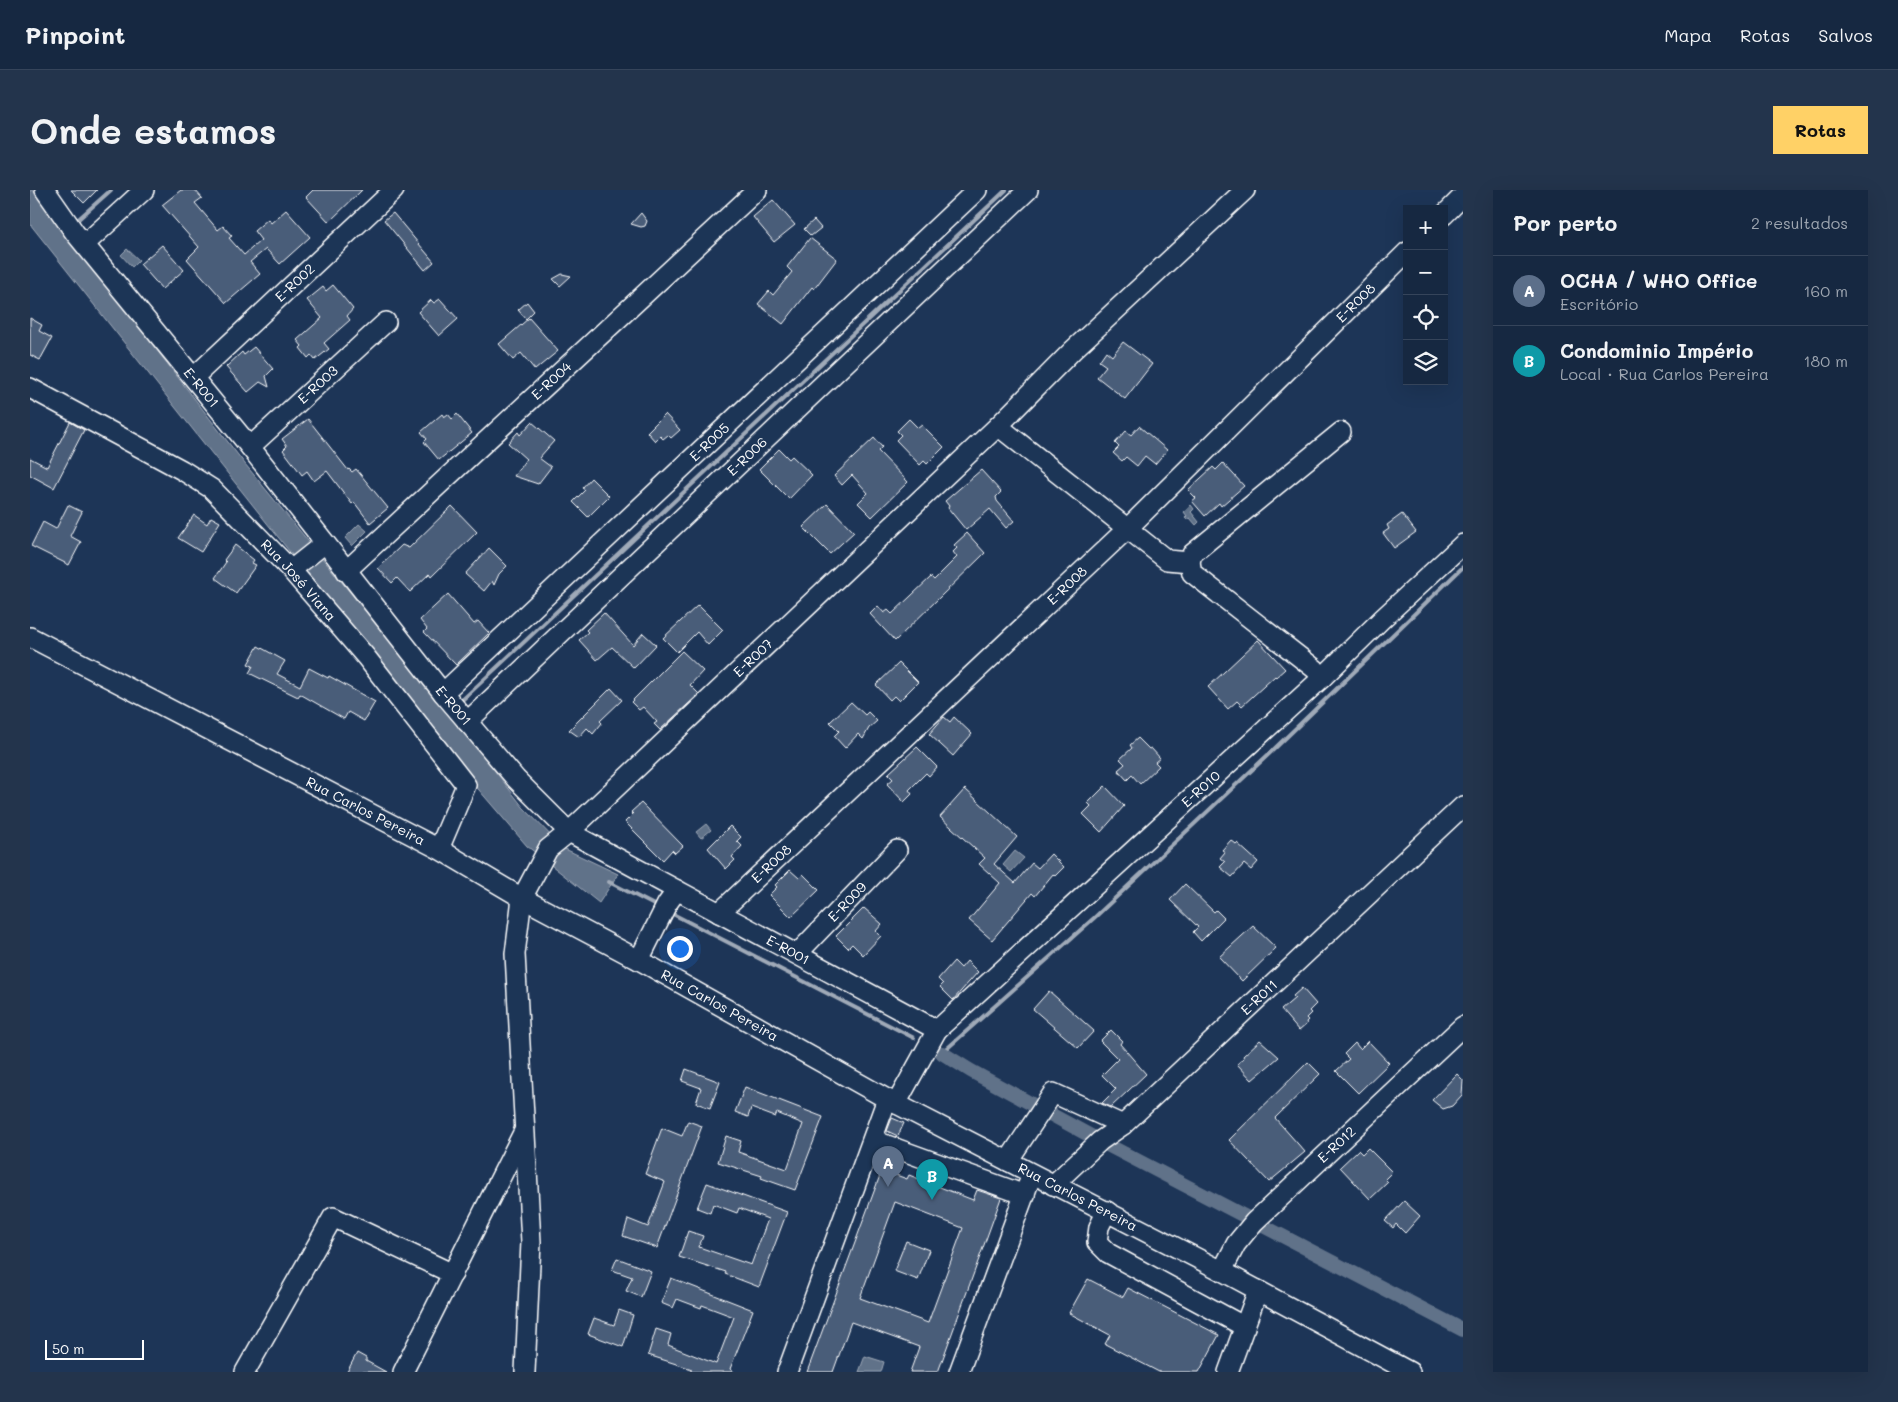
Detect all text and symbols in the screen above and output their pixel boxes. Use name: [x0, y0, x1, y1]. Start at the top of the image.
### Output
text: Pinpoint: [25, 19, 126, 50]
text: Mapa: [1664, 23, 1712, 47]
text: Rotas: [1740, 23, 1790, 47]
text: Salvos: [1818, 23, 1873, 47]
button: Rotas: [1773, 106, 1868, 154]
text: Onde estamos: [30, 107, 276, 153]
map controls: [1403, 205, 1448, 385]
button: +: [1403, 205, 1448, 250]
text: Por perto: [1513, 209, 1617, 236]
text: 2 resultados: [1751, 212, 1848, 233]
button: −: [1403, 250, 1448, 295]
street label: E-R002: [270, 259, 318, 306]
text: OCHA / WHO Office: [1560, 268, 1757, 293]
street label: E-R008: [1331, 279, 1379, 326]
text: A: [1523, 280, 1535, 301]
text: 160 m: [1803, 280, 1848, 301]
text: Escritório: [1560, 293, 1638, 314]
button: locate: [1403, 295, 1448, 340]
text: Condominio Império: [1560, 338, 1753, 363]
button: layers: [1403, 340, 1448, 385]
text: B: [1524, 350, 1534, 371]
text: 180 m: [1803, 350, 1848, 371]
street label: E-R004: [527, 356, 576, 404]
street label: E-R003: [293, 361, 342, 408]
street label: E-R001: [180, 363, 224, 411]
text: Local · Rua Carlos Pereira: [1560, 363, 1769, 384]
street label: E-R005: [685, 418, 733, 465]
street label: E-R006: [723, 432, 771, 480]
street label: Rua José Viana: [257, 535, 341, 625]
street label: E-R008: [1042, 561, 1091, 609]
street label: E-R007: [729, 634, 777, 681]
street label: E-R001: [432, 681, 476, 729]
street label: E-R010: [1177, 766, 1224, 811]
street label: Rua Carlos Pereira: [303, 772, 429, 849]
street label: E-R008: [747, 840, 795, 887]
street label: E-R009: [823, 877, 870, 926]
street label: E-R001: [763, 930, 813, 969]
your location: [667, 936, 693, 962]
street label: Rua Carlos Pereira: [658, 964, 782, 1045]
street label: E-R011: [1236, 975, 1281, 1019]
street label: E-R012: [1313, 1122, 1359, 1167]
pin: A: [872, 1146, 904, 1187]
street label: Rua Carlos Pereira: [1015, 1158, 1141, 1235]
pin: B: [916, 1159, 948, 1200]
scale bar: [45, 1337, 144, 1360]
text: 50 m: [52, 1339, 84, 1358]

